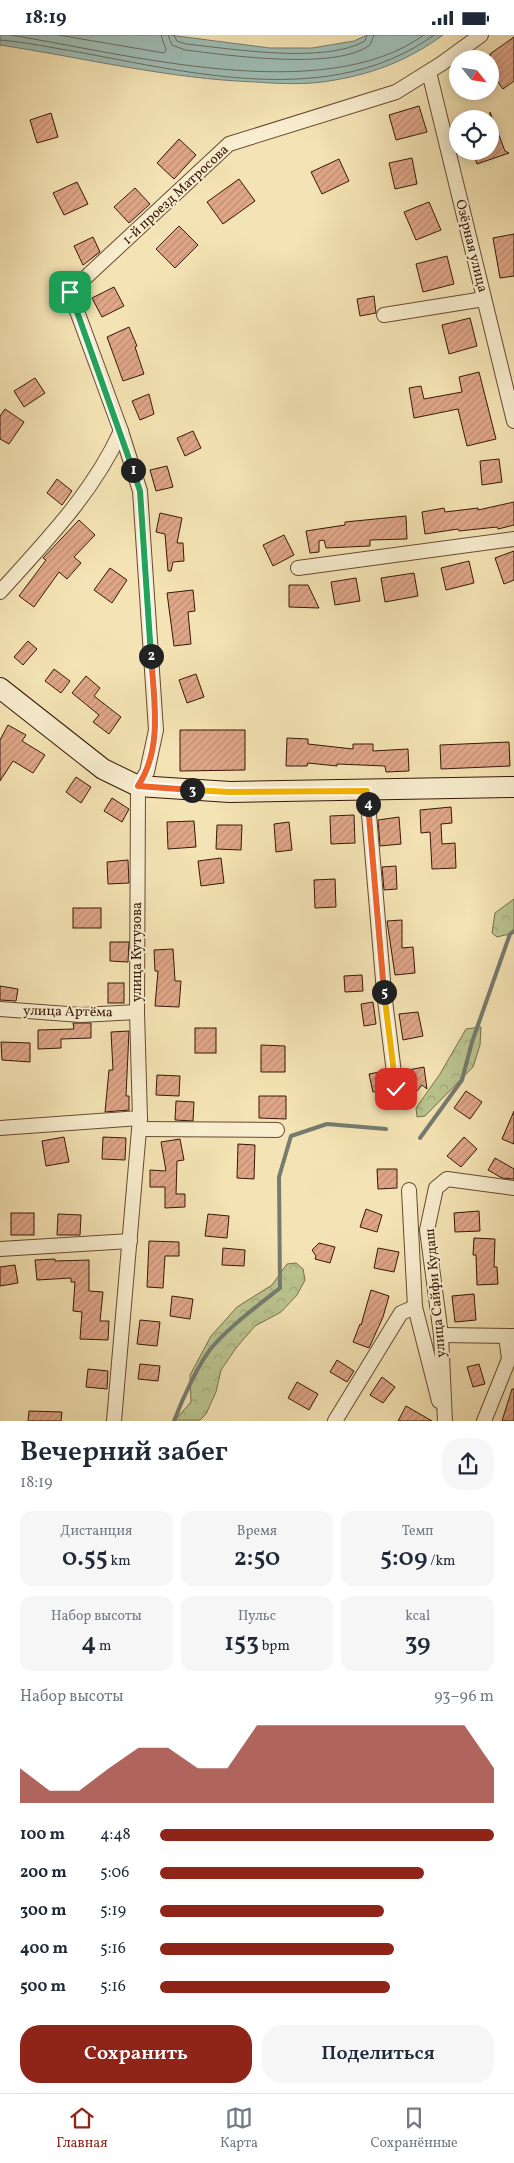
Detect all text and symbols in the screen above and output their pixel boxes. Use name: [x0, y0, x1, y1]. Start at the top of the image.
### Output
text: 18:19: [25, 5, 67, 31]
north arrow: [449, 50, 499, 100]
map controls: [449, 50, 499, 160]
button: locate: [449, 110, 499, 160]
street label: 1-й проезд Матросова: [119, 141, 233, 249]
street label: Озёрная улица: [450, 198, 492, 294]
pin: [49, 271, 91, 313]
icon: arrive: [56, 278, 84, 306]
pin: 1: [120, 457, 146, 483]
text: 1: [131, 461, 136, 480]
pin: 2: [138, 643, 164, 669]
text: 2: [148, 647, 155, 666]
pin: 3: [180, 777, 204, 803]
text: 3: [189, 781, 196, 800]
pin: 4: [356, 791, 380, 817]
text: 4: [364, 795, 373, 814]
street label: улица Кутузова: [128, 902, 147, 1002]
pin: 5: [372, 979, 396, 1005]
text: 5: [381, 983, 388, 1002]
street label: улица Артёма: [23, 1002, 113, 1022]
pin: [375, 1068, 417, 1110]
icon: check: [382, 1075, 410, 1103]
street label: улица Сайфи Кудаш: [421, 1227, 451, 1358]
text: Вечерний забег: [20, 1433, 228, 1472]
button: share: [442, 1438, 494, 1490]
text: 18:19: [20, 1472, 53, 1494]
text: Дистанция: [60, 1522, 132, 1541]
text: Время: [237, 1522, 277, 1541]
text: Темп: [402, 1522, 433, 1541]
text: 0.55: [62, 1541, 108, 1576]
text: 2:50: [234, 1541, 280, 1576]
text: 5:09: [380, 1541, 427, 1576]
text: km: [108, 1552, 131, 1571]
text: /km: [427, 1552, 455, 1571]
text: Набор высоты: [51, 1607, 142, 1626]
text: Пульс: [238, 1607, 276, 1626]
text: kcal: [405, 1607, 430, 1626]
text: 4: [81, 1626, 96, 1661]
text: 153: [224, 1626, 259, 1661]
text: 39: [405, 1626, 431, 1661]
text: m: [96, 1637, 111, 1656]
text: bpm: [259, 1637, 290, 1656]
text: Набор высоты: [20, 1686, 124, 1708]
text: 93–96 m: [434, 1686, 494, 1708]
text: 100 m: [20, 1824, 65, 1846]
text: 4:48: [100, 1824, 131, 1846]
text: 200 m: [20, 1862, 67, 1884]
text: 5:06: [100, 1862, 129, 1884]
text: 300 m: [20, 1900, 66, 1922]
text: 5:19: [100, 1900, 126, 1922]
text: 400 m: [20, 1938, 68, 1960]
text: 5:16: [100, 1938, 126, 1960]
text: 500 m: [20, 1976, 66, 1998]
text: 5:16: [100, 1976, 126, 1998]
button: Сохранить: [20, 2025, 252, 2083]
button: Поделиться: [262, 2025, 494, 2083]
tab: Главная: [56, 2104, 107, 2153]
tab: Карта: [220, 2104, 258, 2153]
tab: Сохранённые: [370, 2104, 458, 2153]

